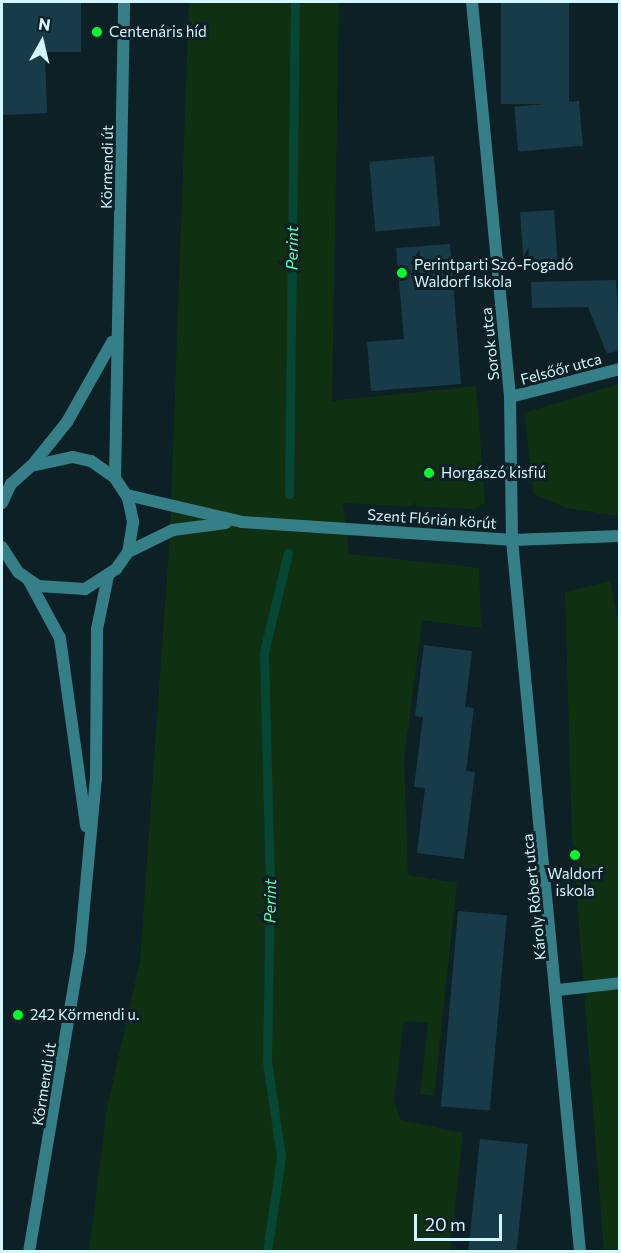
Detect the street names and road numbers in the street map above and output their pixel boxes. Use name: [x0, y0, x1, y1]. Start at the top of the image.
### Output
street label: Körmendi út: [97, 125, 117, 209]
street label: Sorok utca: [477, 307, 503, 381]
street label: Felsőőr utca: [518, 350, 604, 388]
street label: Szent Flórián körút: [367, 506, 497, 532]
street label: Károly Róbert utca: [518, 833, 550, 961]
street label: Körmendi út: [29, 1041, 59, 1127]

